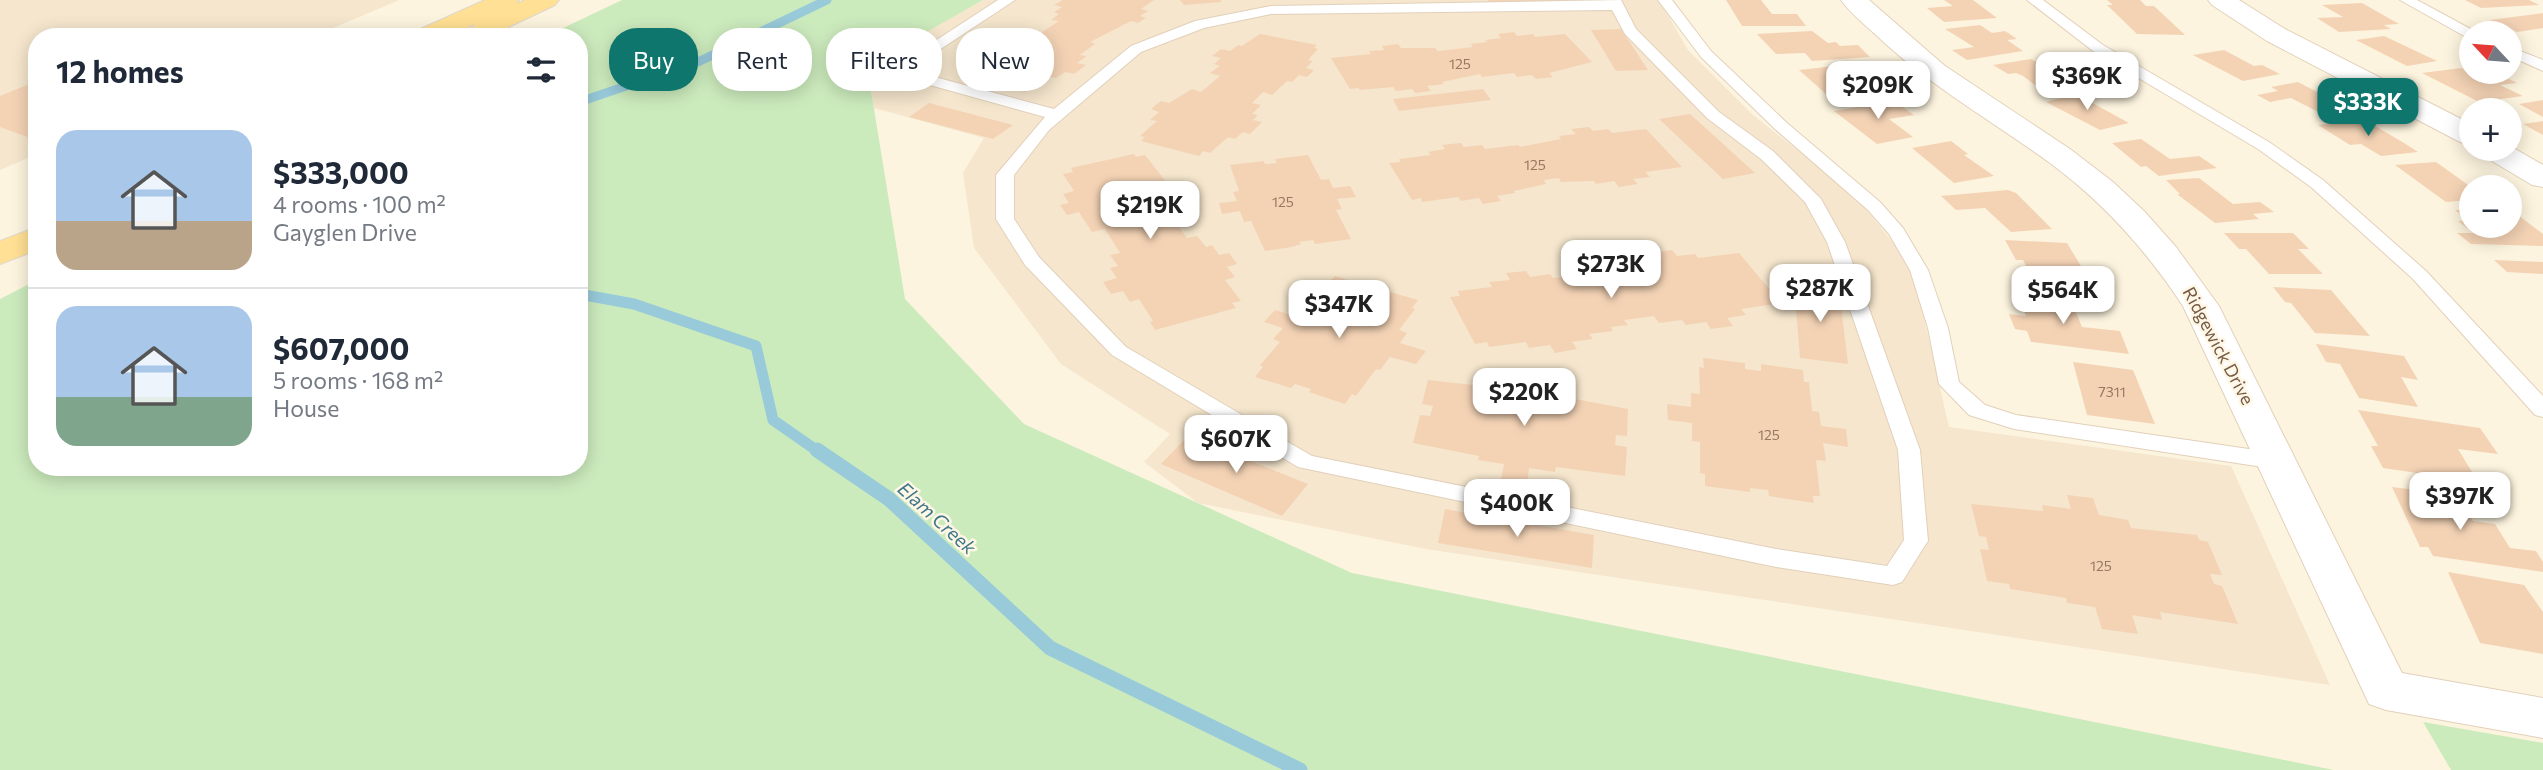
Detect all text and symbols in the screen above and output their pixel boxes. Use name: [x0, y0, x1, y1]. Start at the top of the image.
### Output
north arrow: [2459, 21, 2522, 84]
map controls: [2459, 21, 2522, 238]
chip: Buy: [609, 28, 698, 91]
chip: Rent: [712, 28, 812, 91]
chip: Filters: [826, 28, 942, 91]
chip: New: [956, 28, 1054, 91]
icon: filters: [522, 51, 560, 89]
text: 12 homes: [56, 52, 184, 89]
pin: $369K: [2038, 52, 2136, 112]
house number: 125: [1449, 55, 1471, 72]
pin: $209K: [1829, 61, 1927, 121]
text: $369K: [2052, 61, 2122, 89]
text: $209K: [1842, 70, 1914, 98]
pin: $333K: [2319, 78, 2417, 138]
text: $333K: [2333, 87, 2403, 115]
button: +: [2459, 98, 2522, 161]
text: $333,000: [273, 153, 409, 190]
house number: 125: [1524, 156, 1546, 173]
icon: home: [112, 158, 196, 242]
button: −: [2459, 175, 2522, 238]
pin: $219K: [1101, 182, 1199, 241]
text: 4 rooms · 100 m²: [273, 190, 446, 218]
text: $219K: [1117, 190, 1183, 218]
house number: 125: [1272, 193, 1294, 210]
text: Gayglen Drive: [273, 218, 417, 246]
pin: $273K: [1562, 240, 1660, 300]
text: $273K: [1577, 249, 1645, 277]
pin: $287K: [1771, 264, 1869, 324]
pin: $564K: [2014, 266, 2112, 326]
text: $287K: [1786, 273, 1854, 301]
text: $564K: [2028, 275, 2099, 303]
pin: $347K: [1290, 280, 1388, 340]
street label: Ridgewick Drive: [2179, 283, 2259, 408]
text: $347K: [1305, 289, 1373, 317]
text: $607,000: [273, 329, 409, 366]
icon: home: [112, 334, 196, 418]
text: 5 rooms · 168 m²: [273, 366, 443, 394]
pin: $220K: [1475, 368, 1573, 428]
text: $220K: [1489, 377, 1559, 405]
house number: 7311: [2098, 383, 2126, 400]
text: House: [273, 394, 339, 422]
pin: $607K: [1187, 416, 1285, 475]
text: $607K: [1200, 424, 1272, 452]
house number: 125: [1758, 426, 1780, 443]
pin: $397K: [2411, 472, 2509, 532]
water label: Elam Creek: [894, 477, 982, 559]
pin: $400K: [1468, 480, 1566, 539]
text: $397K: [2425, 481, 2495, 509]
text: $400K: [1480, 488, 1554, 516]
house number: 125: [2090, 557, 2112, 574]

